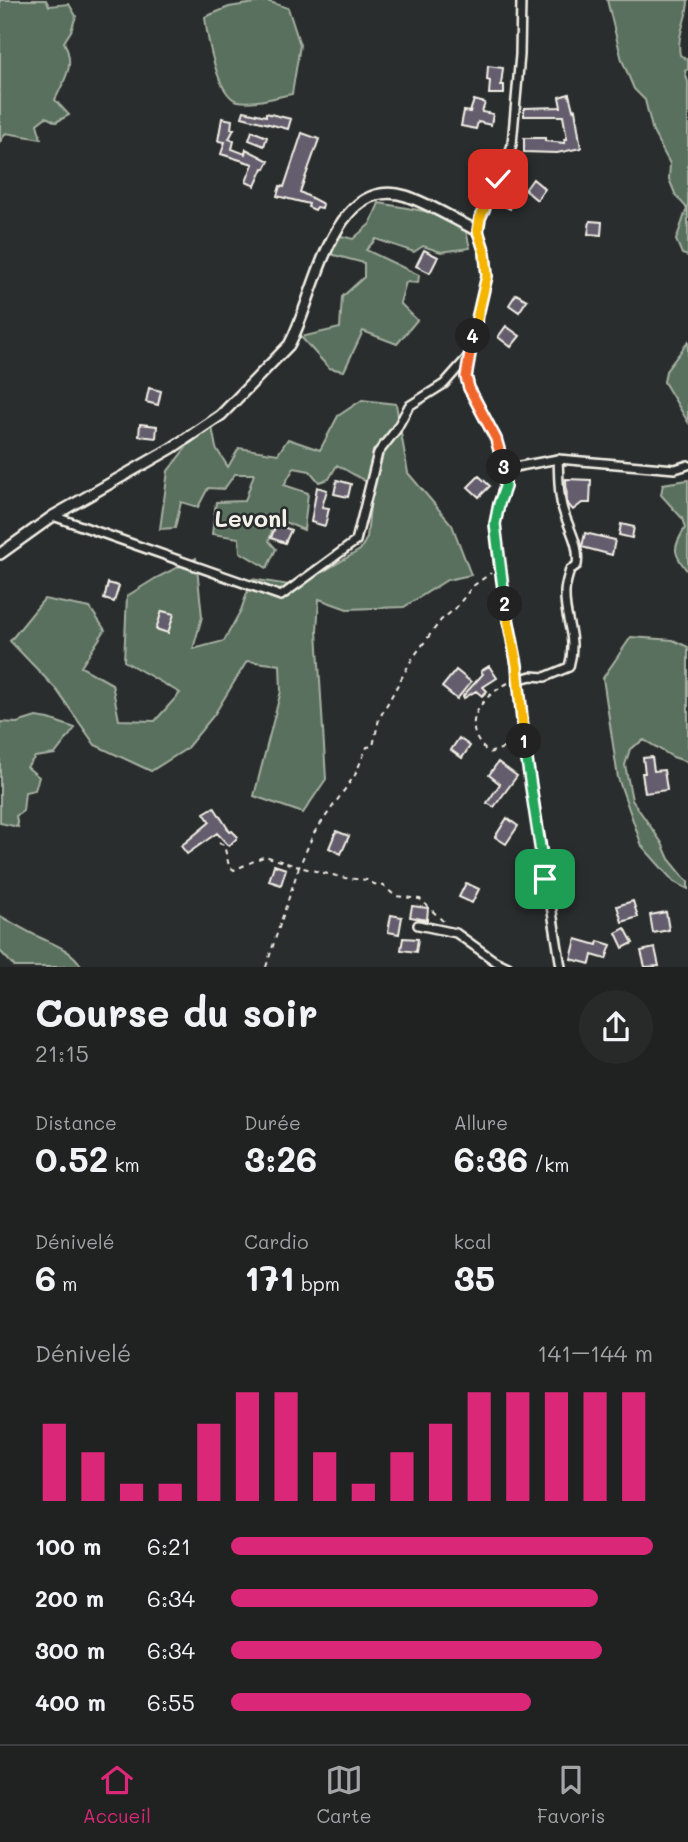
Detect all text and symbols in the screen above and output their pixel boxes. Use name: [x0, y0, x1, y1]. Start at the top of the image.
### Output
pin: [468, 149, 528, 209]
icon: check: [479, 160, 517, 198]
pin: 4: [456, 318, 490, 354]
text: 4: [466, 323, 479, 348]
pin: 3: [486, 449, 522, 484]
text: 3: [498, 454, 509, 479]
district label: Levonl: [215, 503, 287, 533]
pin: 2: [488, 586, 522, 622]
text: 2: [499, 591, 510, 616]
pin: 1: [506, 724, 542, 758]
text: 1: [519, 728, 528, 753]
pin: [515, 849, 575, 909]
icon: arrive: [526, 860, 564, 898]
text: Course du soir: [35, 987, 318, 1037]
button: share: [579, 990, 653, 1064]
text: 21:15: [35, 1038, 89, 1068]
text: Distance: [35, 1110, 117, 1135]
text: Durée: [244, 1110, 301, 1135]
text: Allure: [454, 1110, 508, 1135]
text: 0.52: [35, 1135, 108, 1181]
text: 3:26: [244, 1135, 317, 1181]
text: 6:36: [454, 1135, 528, 1181]
text: km: [108, 1152, 140, 1177]
text: /km: [528, 1152, 569, 1177]
text: Dénivelé: [35, 1229, 115, 1254]
text: Cardio: [244, 1229, 308, 1254]
text: kcal: [454, 1229, 492, 1254]
text: 6: [35, 1254, 56, 1300]
text: 171: [244, 1254, 295, 1300]
text: 35: [454, 1254, 495, 1300]
text: m: [56, 1271, 77, 1296]
text: bpm: [295, 1271, 340, 1296]
text: Dénivelé: [35, 1338, 131, 1368]
text: 141–144 m: [537, 1338, 653, 1368]
text: 100 m: [35, 1531, 101, 1561]
text: 6:21: [147, 1531, 191, 1561]
text: 200 m: [35, 1583, 104, 1613]
text: 6:34: [147, 1583, 195, 1613]
text: 300 m: [35, 1635, 105, 1665]
text: 6:34: [147, 1635, 195, 1665]
text: 400 m: [35, 1687, 106, 1717]
text: 6:55: [147, 1687, 195, 1717]
tab: Accueil: [83, 1761, 151, 1828]
tab: Carte: [316, 1761, 371, 1828]
tab: Favoris: [537, 1761, 605, 1828]

